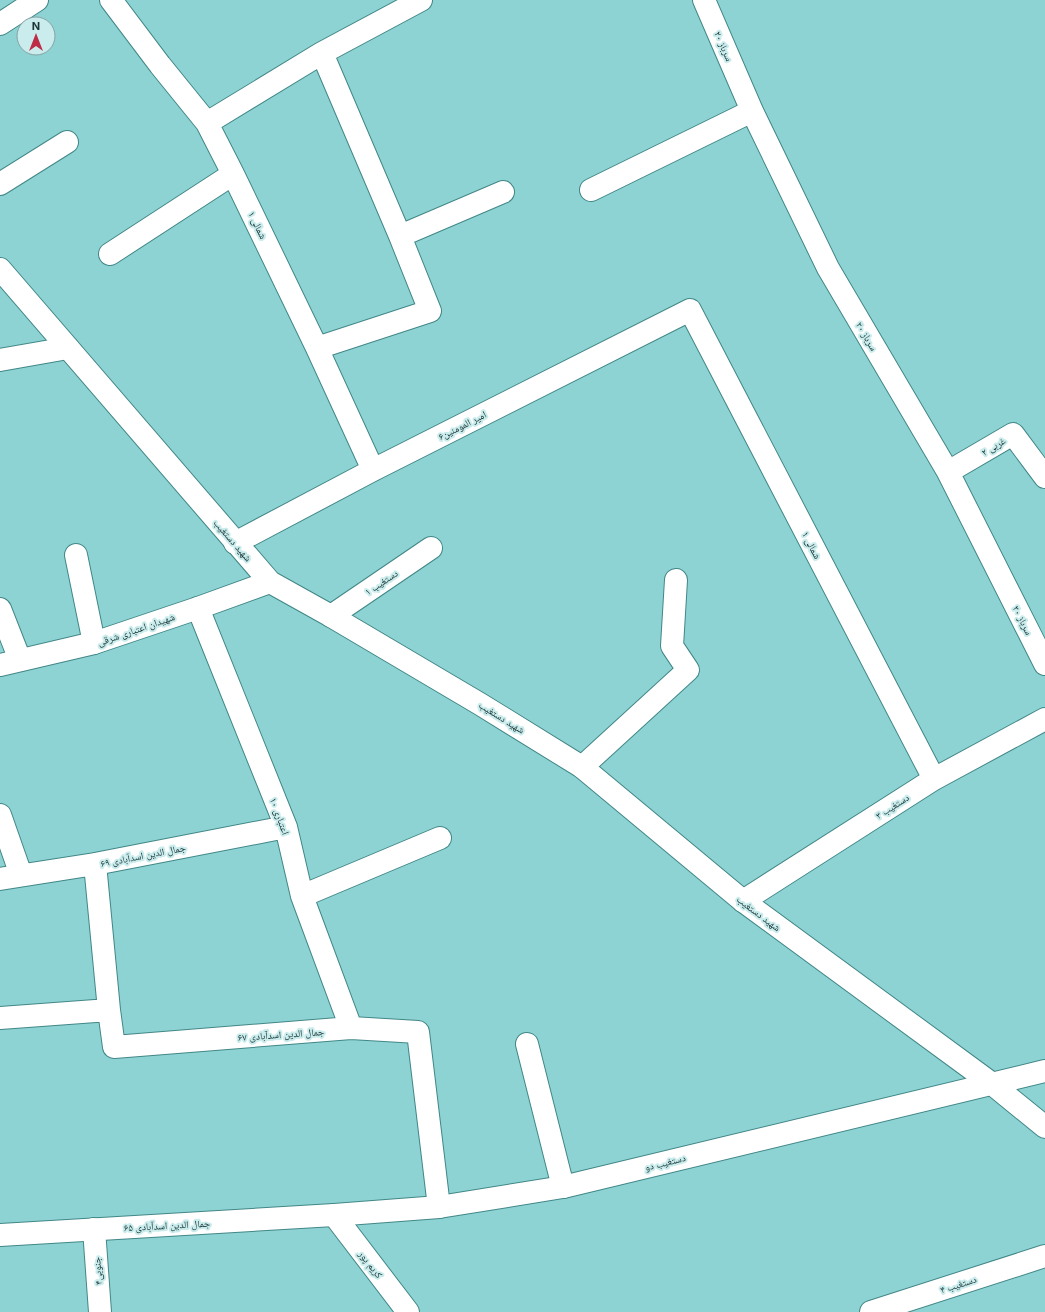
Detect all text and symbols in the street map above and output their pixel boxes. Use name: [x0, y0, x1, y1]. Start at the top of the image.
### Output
north arrow: [16, 16, 56, 56]
text: N: [32, 19, 40, 33]
street label: سرباز ۲۰: [712, 29, 736, 63]
street label: شمالی ۱: [245, 209, 270, 242]
street label: سرباز ۲۰: [853, 319, 880, 353]
street label: امیر المومنین۶: [436, 408, 488, 443]
street label: غربی ۲: [979, 434, 1008, 459]
street label: شهید دستغیب: [211, 517, 255, 564]
street label: شمالی ۱: [799, 529, 824, 562]
street label: دستغیب ۱: [362, 567, 400, 598]
street label: سرباز ۲۰: [1010, 603, 1036, 637]
street label: شهیدان اعتباری شرقی: [96, 610, 177, 649]
street label: شهید دستغیب: [477, 698, 527, 736]
street label: دستغیب ۳: [873, 791, 911, 822]
street label: اعتباری ۱۰: [267, 796, 292, 836]
street label: جمال الدین اسدآبادی ۶۹: [99, 841, 187, 870]
street label: شهید دستغیب: [735, 893, 784, 934]
street label: جمال الدین اسدآبادی ۶۷: [237, 1025, 325, 1044]
street label: دستغیب دو: [643, 1151, 687, 1173]
street label: جمال الدین اسدآبادی ۶۵: [123, 1217, 211, 1234]
street label: کریم پور: [354, 1247, 385, 1281]
street label: جنوبی۴: [90, 1256, 105, 1285]
street label: دستغیب ۴: [938, 1272, 978, 1296]

